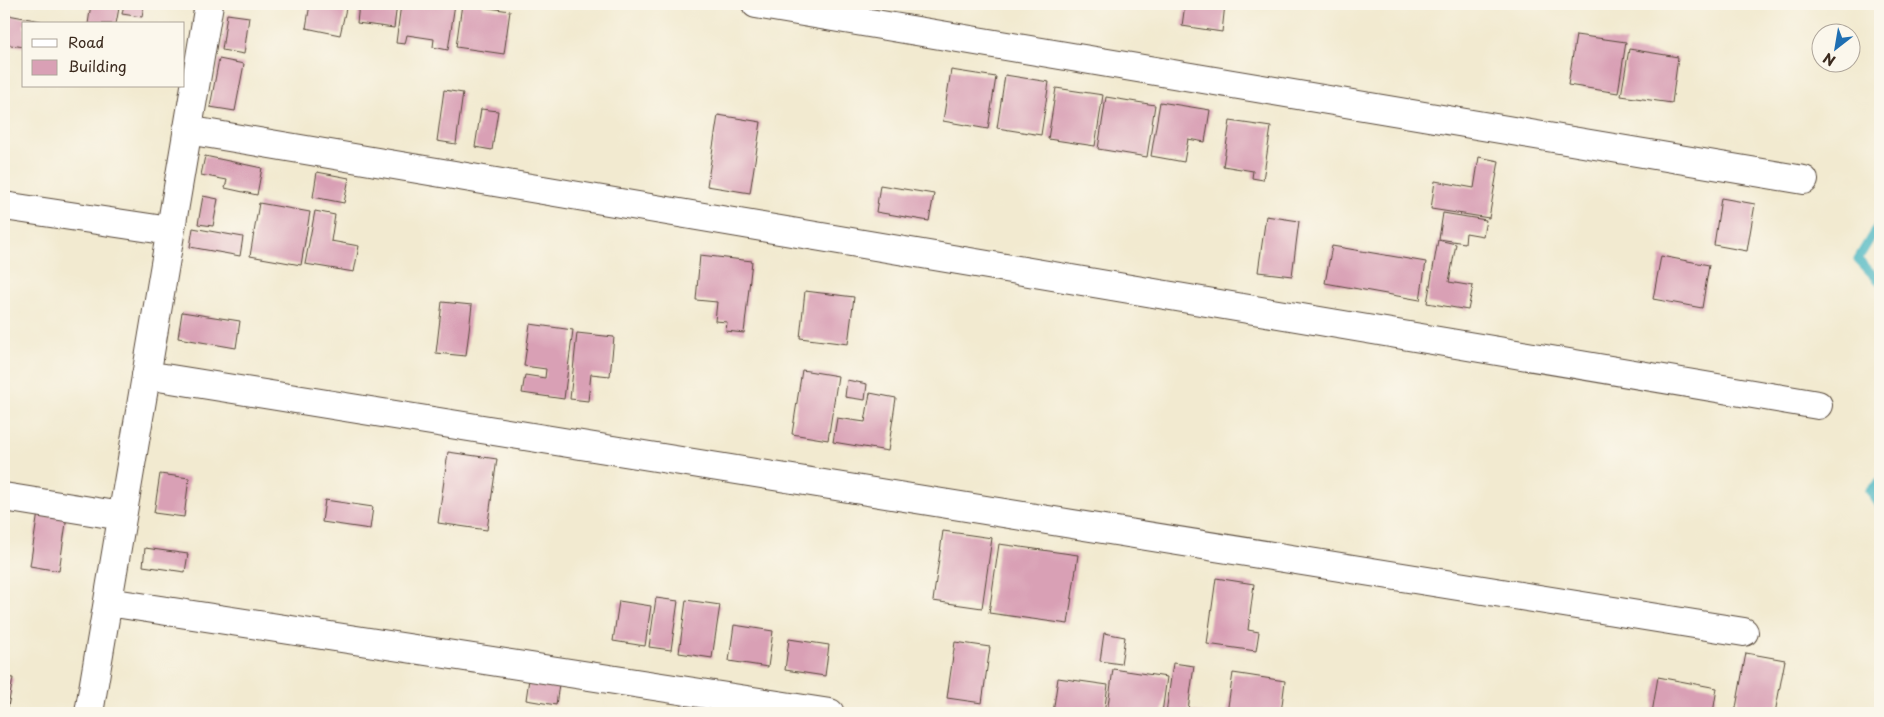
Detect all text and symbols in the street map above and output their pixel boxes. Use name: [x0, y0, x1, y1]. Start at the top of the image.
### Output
legend: [22, 22, 185, 88]
north arrow: [1812, 22, 1862, 72]
text: Road: [68, 30, 104, 53]
text: N: [1819, 48, 1839, 71]
text: Building: [68, 54, 127, 77]

